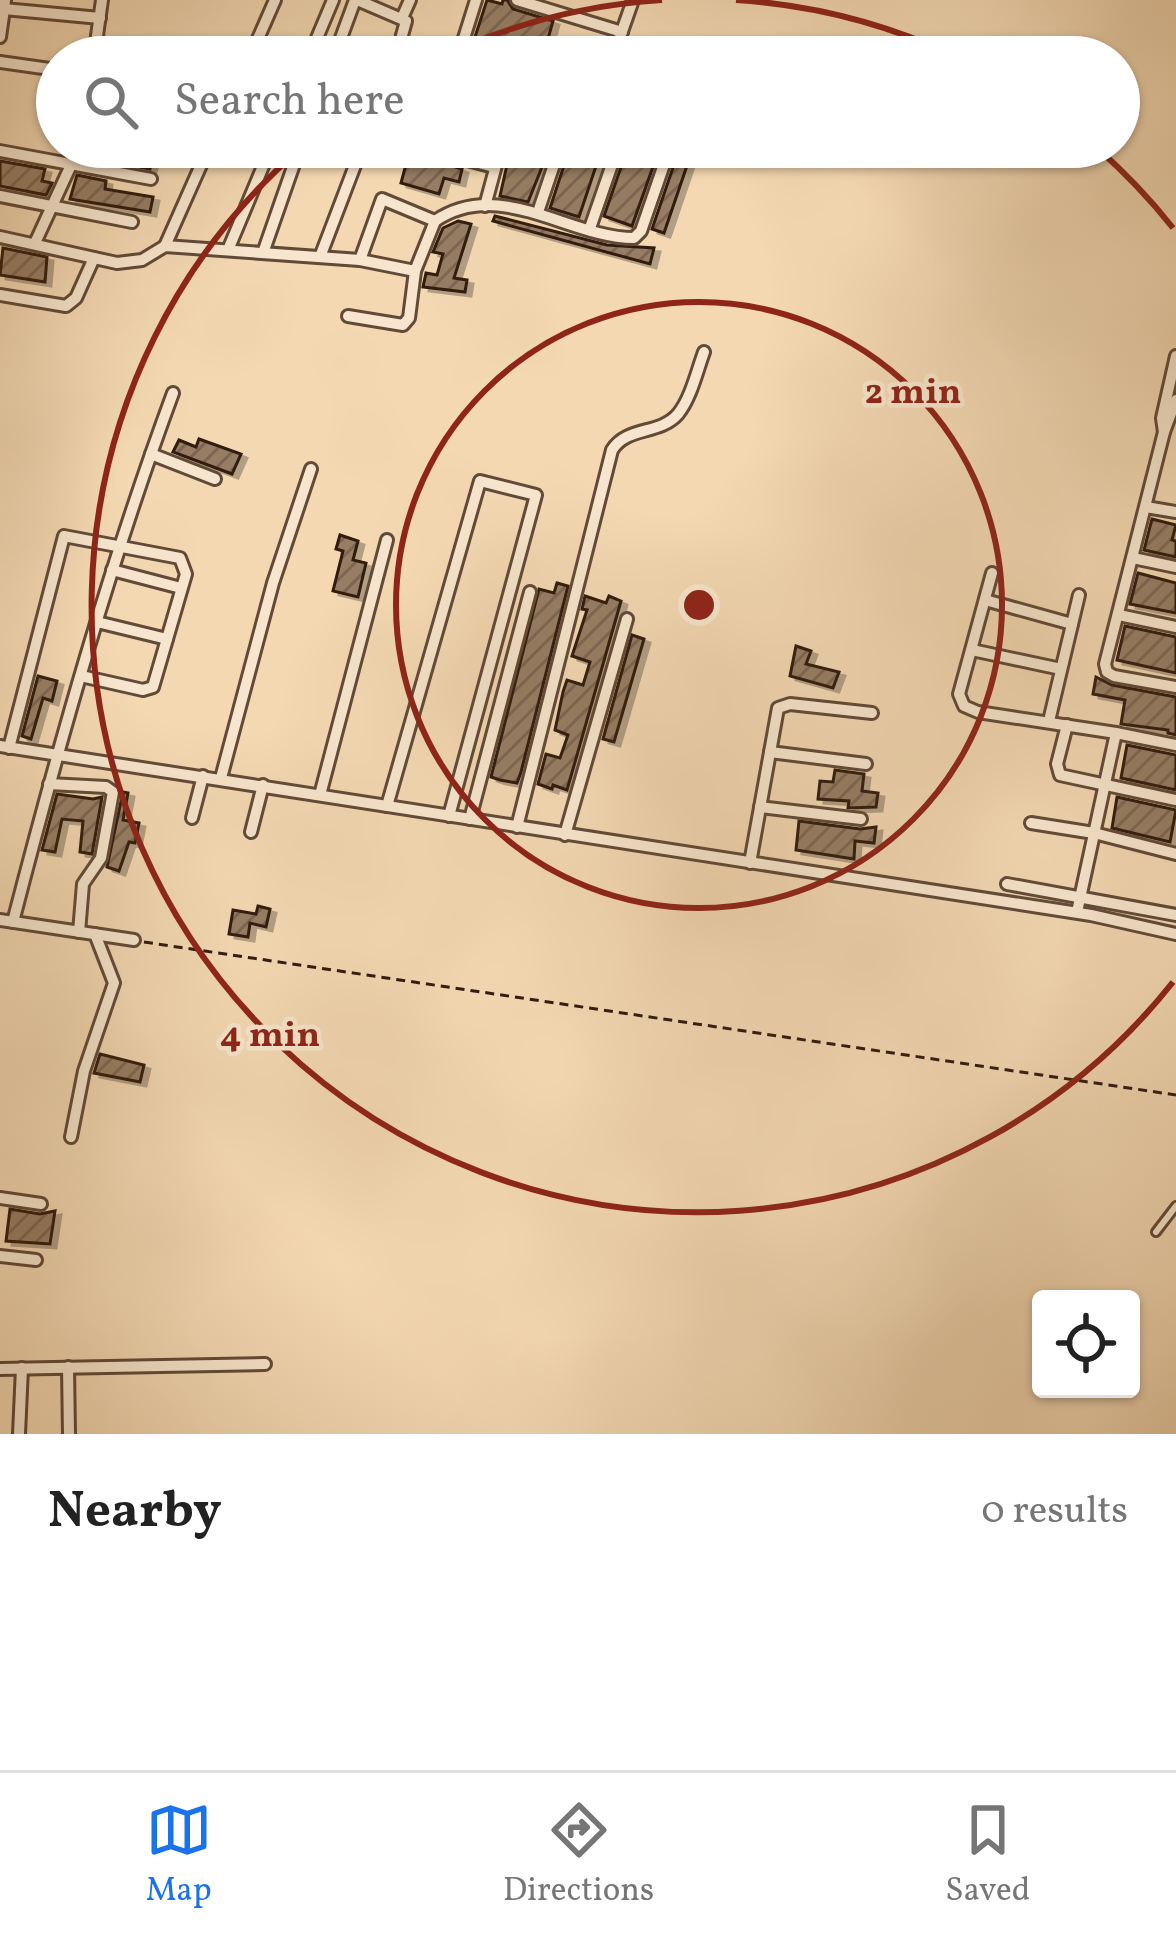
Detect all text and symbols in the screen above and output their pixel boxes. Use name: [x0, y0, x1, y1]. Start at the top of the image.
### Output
search box: [36, 36, 1140, 168]
icon: search: [78, 69, 144, 135]
text: Search here: [174, 71, 405, 134]
text: 2 min: [864, 369, 962, 419]
centre of rings: [678, 584, 720, 626]
text: 4 min: [220, 1012, 320, 1062]
map controls: [1032, 1290, 1140, 1398]
button: locate: [1032, 1290, 1140, 1398]
text: Nearby: [48, 1477, 222, 1548]
text: 0 results: [981, 1485, 1128, 1539]
tab: Map: [146, 1797, 212, 1915]
tab: Directions: [503, 1797, 654, 1915]
tab: Saved: [945, 1797, 1030, 1915]

